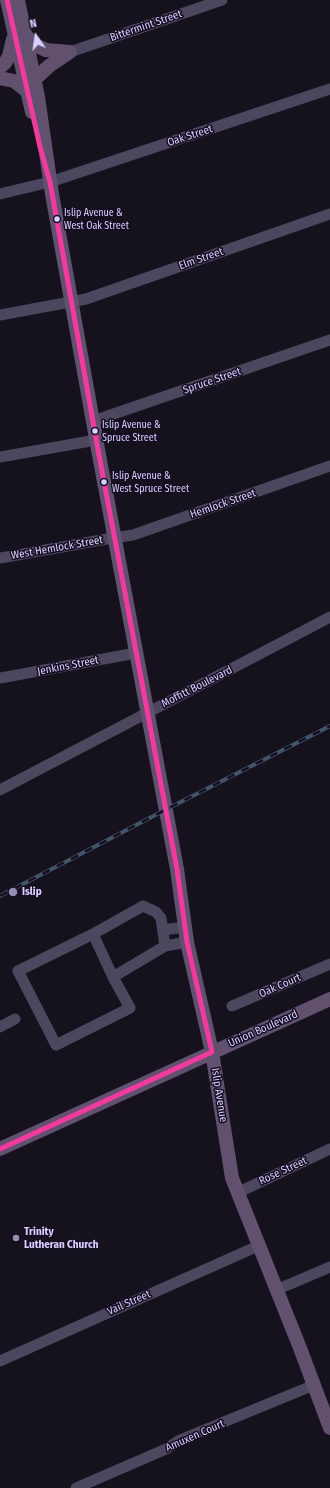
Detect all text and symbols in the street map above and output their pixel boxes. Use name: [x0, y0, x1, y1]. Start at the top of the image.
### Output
street label: Bittermint Street: [108, 7, 184, 45]
north arrow: [16, 16, 56, 56]
text: N: [29, 17, 38, 31]
street label: Oak Street: [166, 122, 214, 150]
place label: Islip Avenue & West Oak Street: [64, 207, 129, 230]
marker: Islip Avenue & West Oak Street: [52, 214, 62, 224]
street label: Elm Street: [177, 245, 225, 273]
street label: Spruce Street: [181, 365, 243, 397]
place label: Islip Avenue & Spruce Street: [102, 419, 161, 442]
marker: Islip Avenue & Spruce Street: [90, 426, 100, 436]
place label: Islip Avenue & West Spruce Street: [112, 470, 189, 494]
marker: Islip Avenue & West Spruce Street: [99, 477, 109, 487]
street label: Hemlock Street: [188, 487, 258, 521]
street label: West Hemlock Street: [10, 533, 104, 563]
street label: Jenkins Street: [36, 654, 100, 678]
street label: Moffitt Boulevard: [159, 663, 235, 711]
place label: Islip: [22, 885, 42, 899]
marker: Islip: [7, 886, 19, 898]
street label: Oak Court: [257, 971, 303, 1001]
street label: Union Boulevard: [226, 1008, 300, 1050]
street label: Islip Avenue: [208, 1067, 230, 1123]
street label: Rose Street: [257, 1154, 309, 1188]
place label: Trinity Lutheran Church: [24, 1225, 99, 1251]
marker: Trinity Lutheran Church: [11, 1233, 21, 1243]
street label: Vail Street: [105, 1288, 153, 1318]
street label: Amuxen Court: [164, 1417, 226, 1455]

